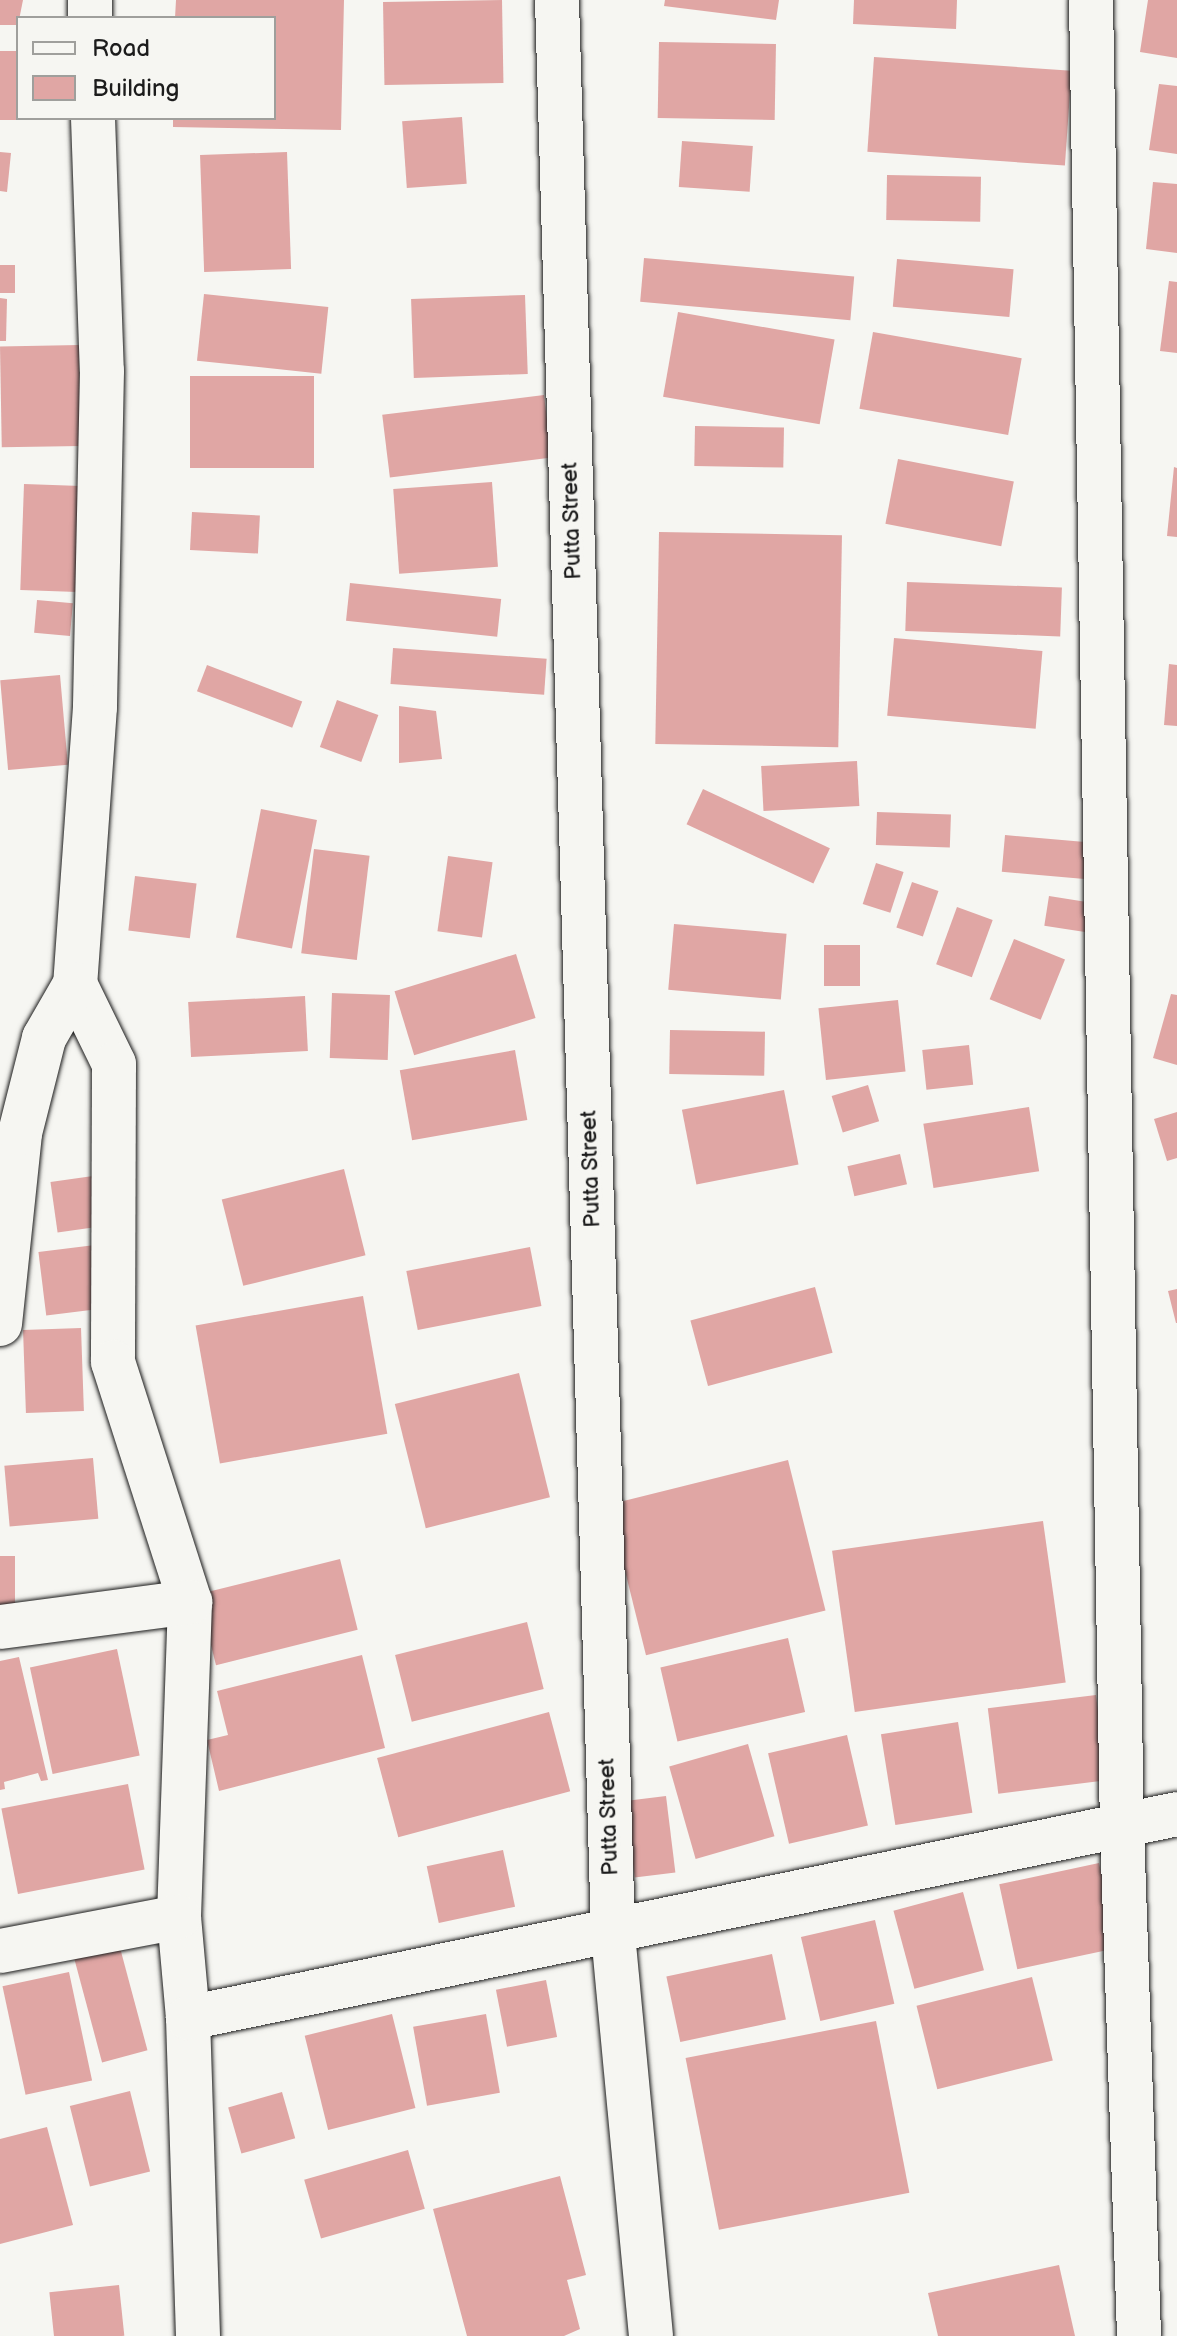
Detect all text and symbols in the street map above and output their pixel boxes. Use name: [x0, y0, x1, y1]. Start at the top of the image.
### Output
legend: [16, 16, 276, 120]
text: Road: [92, 34, 150, 63]
text: Building: [92, 74, 179, 103]
street label: Putta Street: [557, 462, 587, 580]
street label: Putta Street: [576, 1110, 606, 1228]
street label: Putta Street: [594, 1758, 624, 1876]

